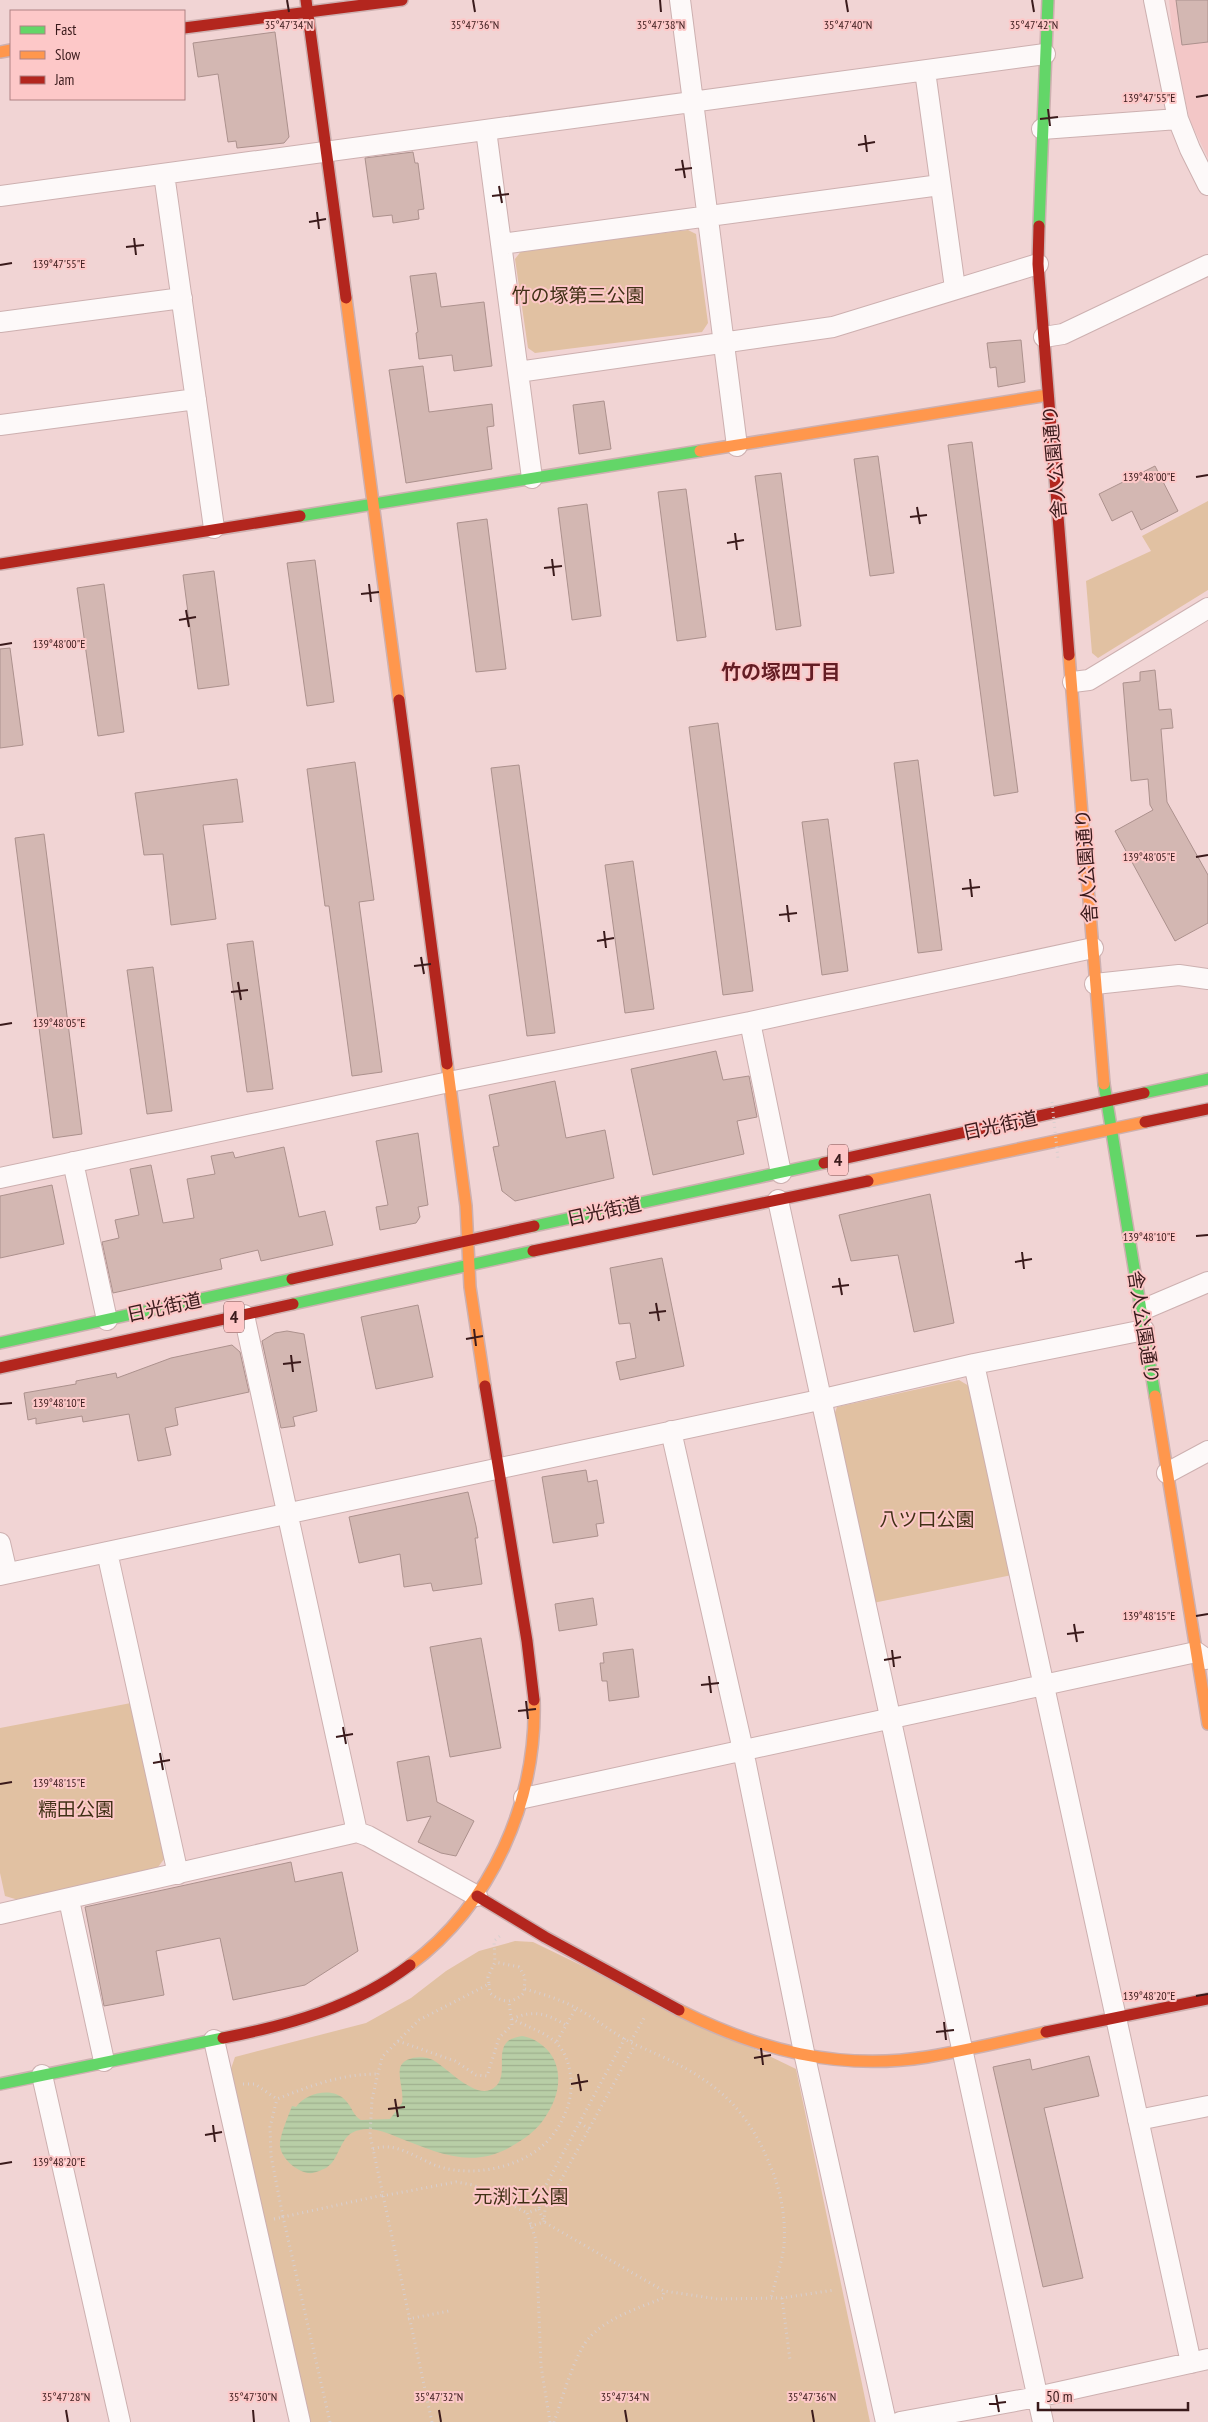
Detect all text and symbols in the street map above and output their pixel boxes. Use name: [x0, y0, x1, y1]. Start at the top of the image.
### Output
legend: [10, 10, 185, 100]
text: 35°47'34"N: [265, 17, 313, 32]
text: 35°47'36"N: [451, 17, 499, 32]
text: 35°47'38"N: [637, 17, 685, 32]
text: 35°47'40"N: [824, 17, 872, 32]
text: 35°47'42"N: [1010, 17, 1058, 32]
text: Fast: [55, 20, 76, 39]
text: Slow: [55, 45, 80, 64]
text: Jam: [54, 70, 74, 89]
text: 139°47'55"E: [1123, 90, 1175, 105]
text: 139°47'55"E: [33, 256, 85, 271]
park label: 竹の塚第三公園: [511, 283, 645, 307]
street label: 舎人公園通り: [1037, 404, 1071, 520]
text: 139°48'00"E: [1123, 469, 1175, 484]
text: 139°48'00"E: [33, 636, 85, 651]
district label: 竹の塚四丁目: [721, 659, 841, 685]
street label: 舎人公園通り: [1070, 808, 1102, 924]
text: 139°48'05"E: [1123, 849, 1175, 864]
text: 139°48'05"E: [33, 1015, 85, 1030]
street label: 日光街道: [960, 1105, 1040, 1145]
road number: 4: [828, 1144, 848, 1176]
street label: 日光街道: [564, 1191, 644, 1231]
text: 139°48'10"E: [1123, 1229, 1175, 1244]
street label: 舎人公園通り: [1123, 1269, 1165, 1385]
street label: 日光街道: [124, 1287, 204, 1327]
road number: 4: [224, 1301, 244, 1332]
text: 139°48'10"E: [33, 1395, 85, 1410]
park label: 八ツ口公園: [879, 1507, 975, 1531]
text: 139°48'15"E: [1123, 1608, 1175, 1623]
text: 139°48'15"E: [33, 1775, 85, 1790]
park label: 糯田公園: [38, 1797, 114, 1821]
text: 139°48'20"E: [1123, 1988, 1175, 2003]
text: 139°48'20"E: [33, 2154, 85, 2169]
park label: 元渕江公園: [473, 2184, 569, 2208]
scale bar: [1038, 2380, 1188, 2412]
text: 50 m: [1046, 2387, 1072, 2406]
text: 35°47'28"N: [42, 2389, 90, 2404]
text: 35°47'30"N: [229, 2389, 277, 2404]
text: 35°47'32"N: [415, 2389, 463, 2404]
text: 35°47'34"N: [601, 2389, 649, 2404]
text: 35°47'36"N: [788, 2389, 836, 2404]

